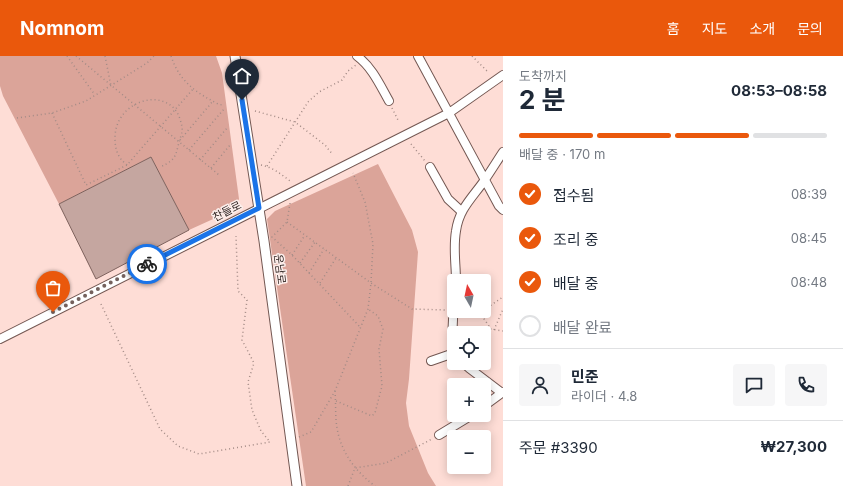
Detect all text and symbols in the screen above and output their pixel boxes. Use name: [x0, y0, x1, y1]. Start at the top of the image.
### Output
text: Nomnom: [20, 17, 104, 40]
text: 홈: [667, 20, 680, 37]
text: 지도: [702, 20, 727, 37]
text: 소개: [749, 20, 775, 37]
text: 문의: [797, 20, 823, 37]
pin: [225, 59, 259, 100]
icon: home: [231, 65, 253, 87]
text: 도착까지: [519, 68, 567, 84]
text: 08:53–08:58: [731, 81, 827, 100]
text: 2 분: [519, 84, 565, 115]
text: 배달 중 · 170 m: [519, 146, 605, 162]
icon: check: [519, 183, 541, 205]
text: 접수됨: [553, 186, 594, 205]
text: 08:39: [791, 186, 827, 202]
street label: 찬들로: [210, 198, 244, 224]
icon: check: [519, 227, 541, 249]
text: 조리 중: [553, 230, 599, 249]
text: 08:45: [791, 230, 827, 246]
courier: [127, 244, 167, 284]
icon: bike: [136, 253, 158, 275]
street label: 운남로: [271, 253, 289, 285]
pin: [36, 271, 70, 312]
icon: check: [519, 271, 541, 293]
north arrow: [447, 274, 491, 318]
map controls: [447, 274, 491, 474]
text: 배달 중: [553, 274, 599, 293]
text: 08:48: [791, 274, 827, 290]
icon: bag: [42, 277, 64, 299]
text: 배달 완료: [553, 318, 612, 337]
button: locate: [447, 326, 491, 370]
button: person: [519, 364, 561, 406]
button: chat: [733, 364, 775, 406]
button: phone: [785, 364, 827, 406]
text: 민준: [571, 367, 599, 386]
button: +: [447, 378, 491, 422]
text: 라이더 · 4.8: [571, 388, 637, 404]
button: −: [447, 430, 491, 474]
text: ₩27,300: [761, 437, 827, 456]
text: 주문 #3390: [519, 438, 598, 457]

